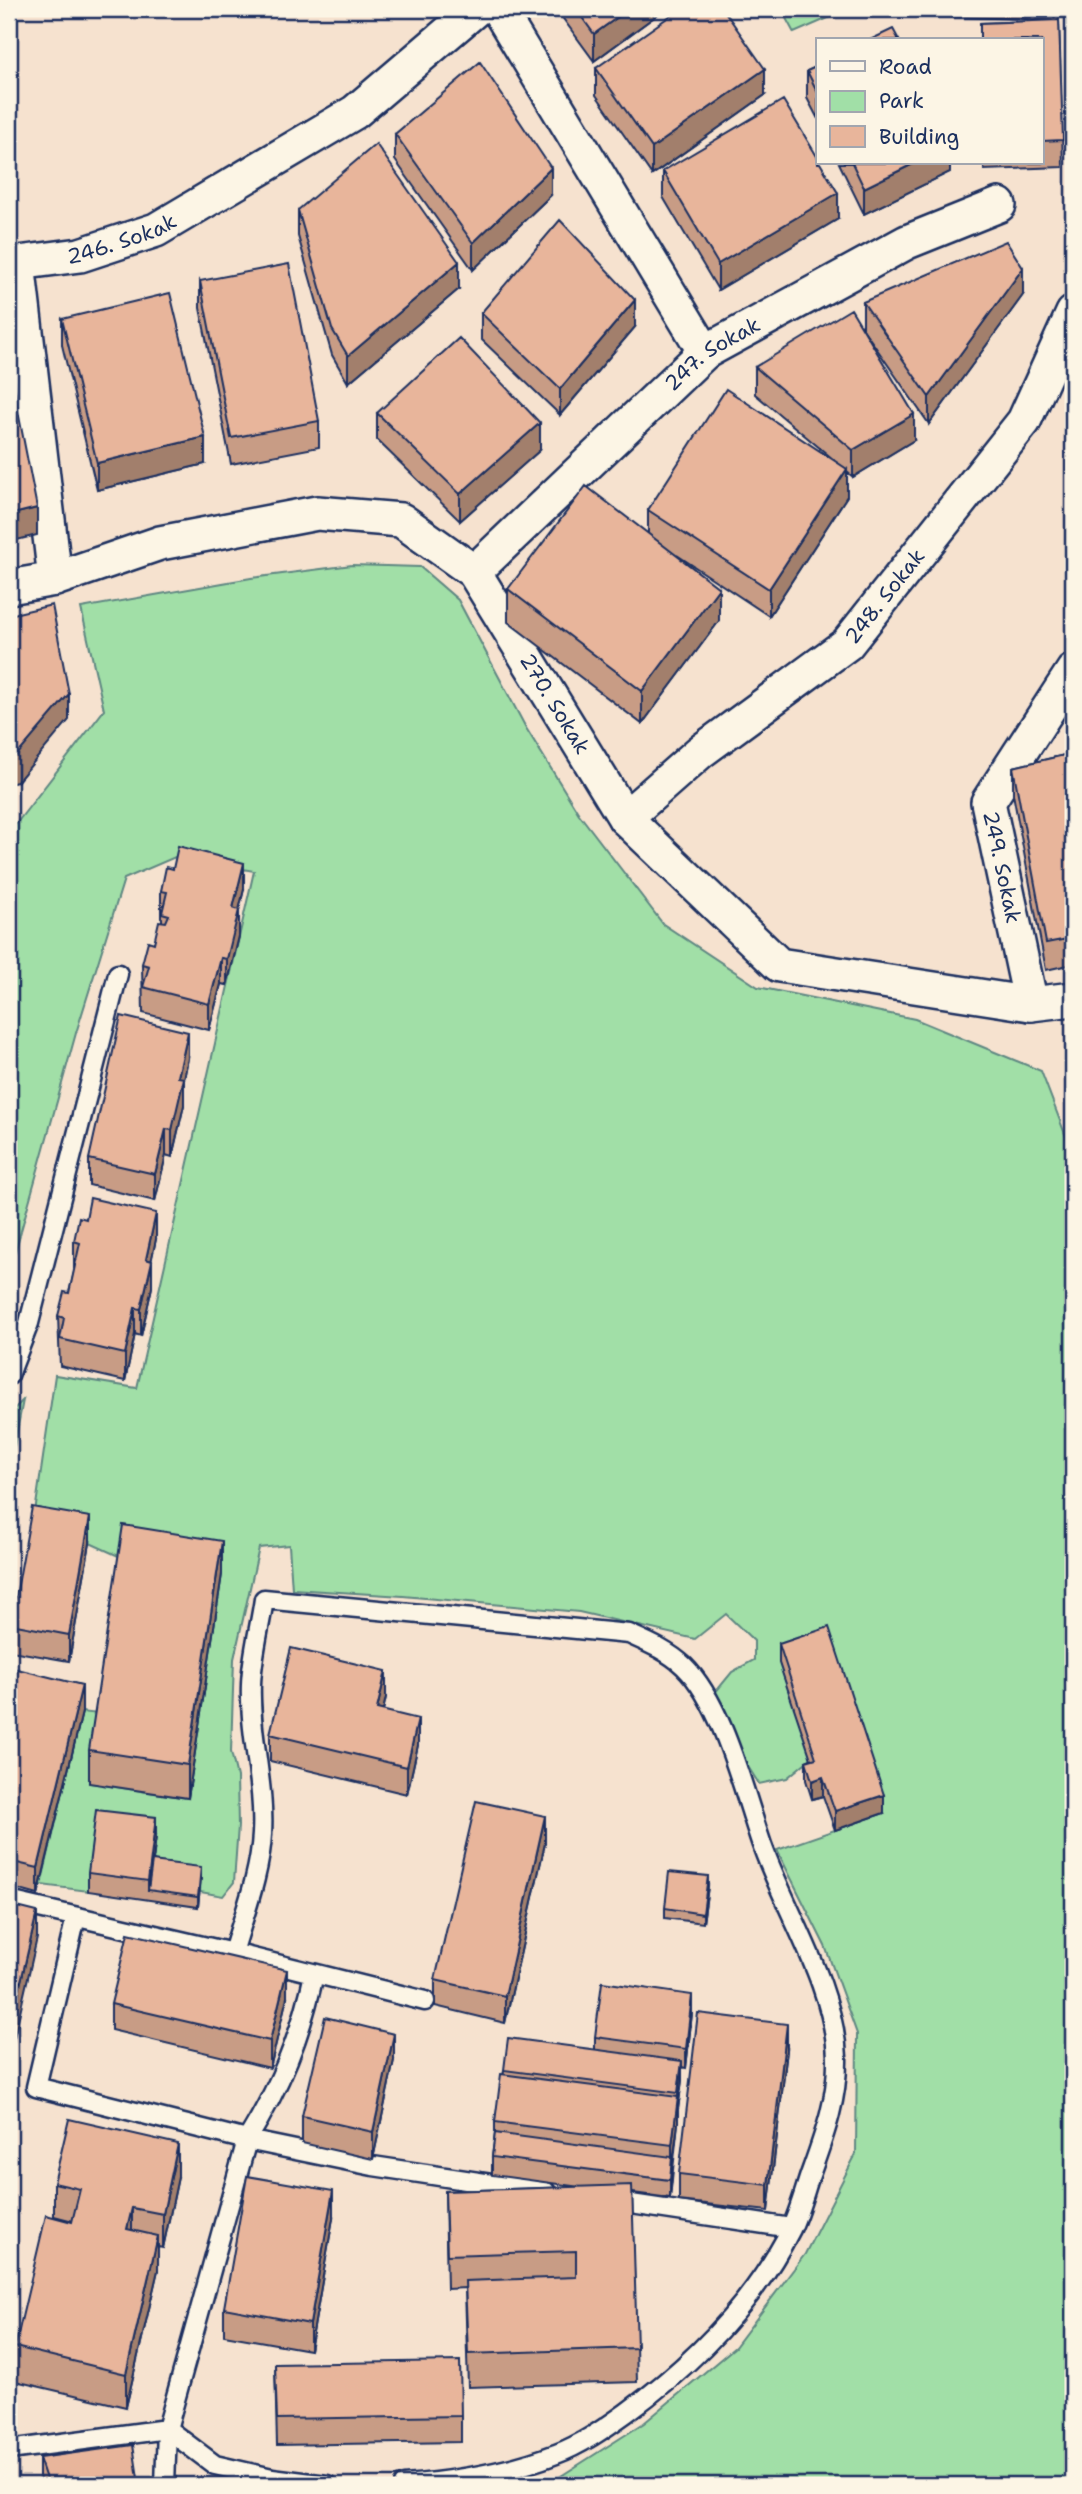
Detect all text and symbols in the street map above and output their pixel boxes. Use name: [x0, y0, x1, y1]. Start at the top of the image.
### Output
legend: [816, 38, 1044, 164]
text: Road: [879, 53, 932, 81]
text: Park: [879, 87, 924, 115]
text: Building: [879, 123, 959, 151]
street label: 246. Sokak: [65, 207, 182, 271]
street label: 247. Sokak: [658, 311, 765, 397]
street label: 248. Sokak: [838, 543, 931, 650]
street label: 270. Sokak: [513, 648, 597, 759]
street label: 249. Sokak: [976, 808, 1028, 926]

